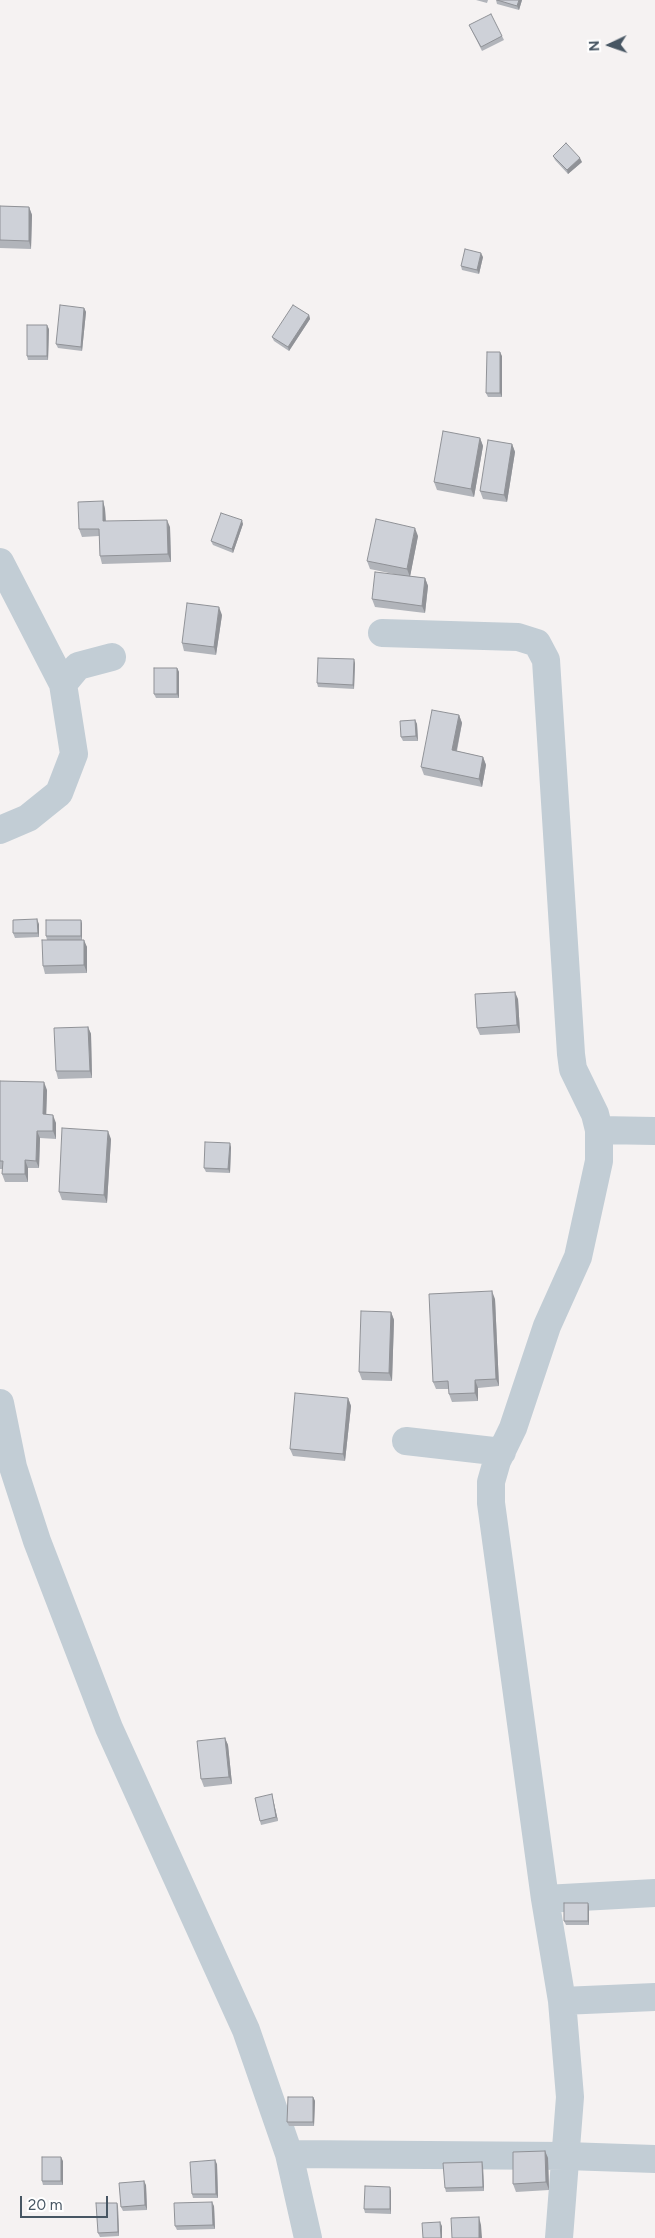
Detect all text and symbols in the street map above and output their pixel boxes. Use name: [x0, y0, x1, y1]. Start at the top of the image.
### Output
north arrow: [585, 20, 635, 70]
text: N: [586, 40, 603, 52]
scale bar: [22, 2186, 110, 2218]
text: 20 m: [28, 2196, 62, 2214]

